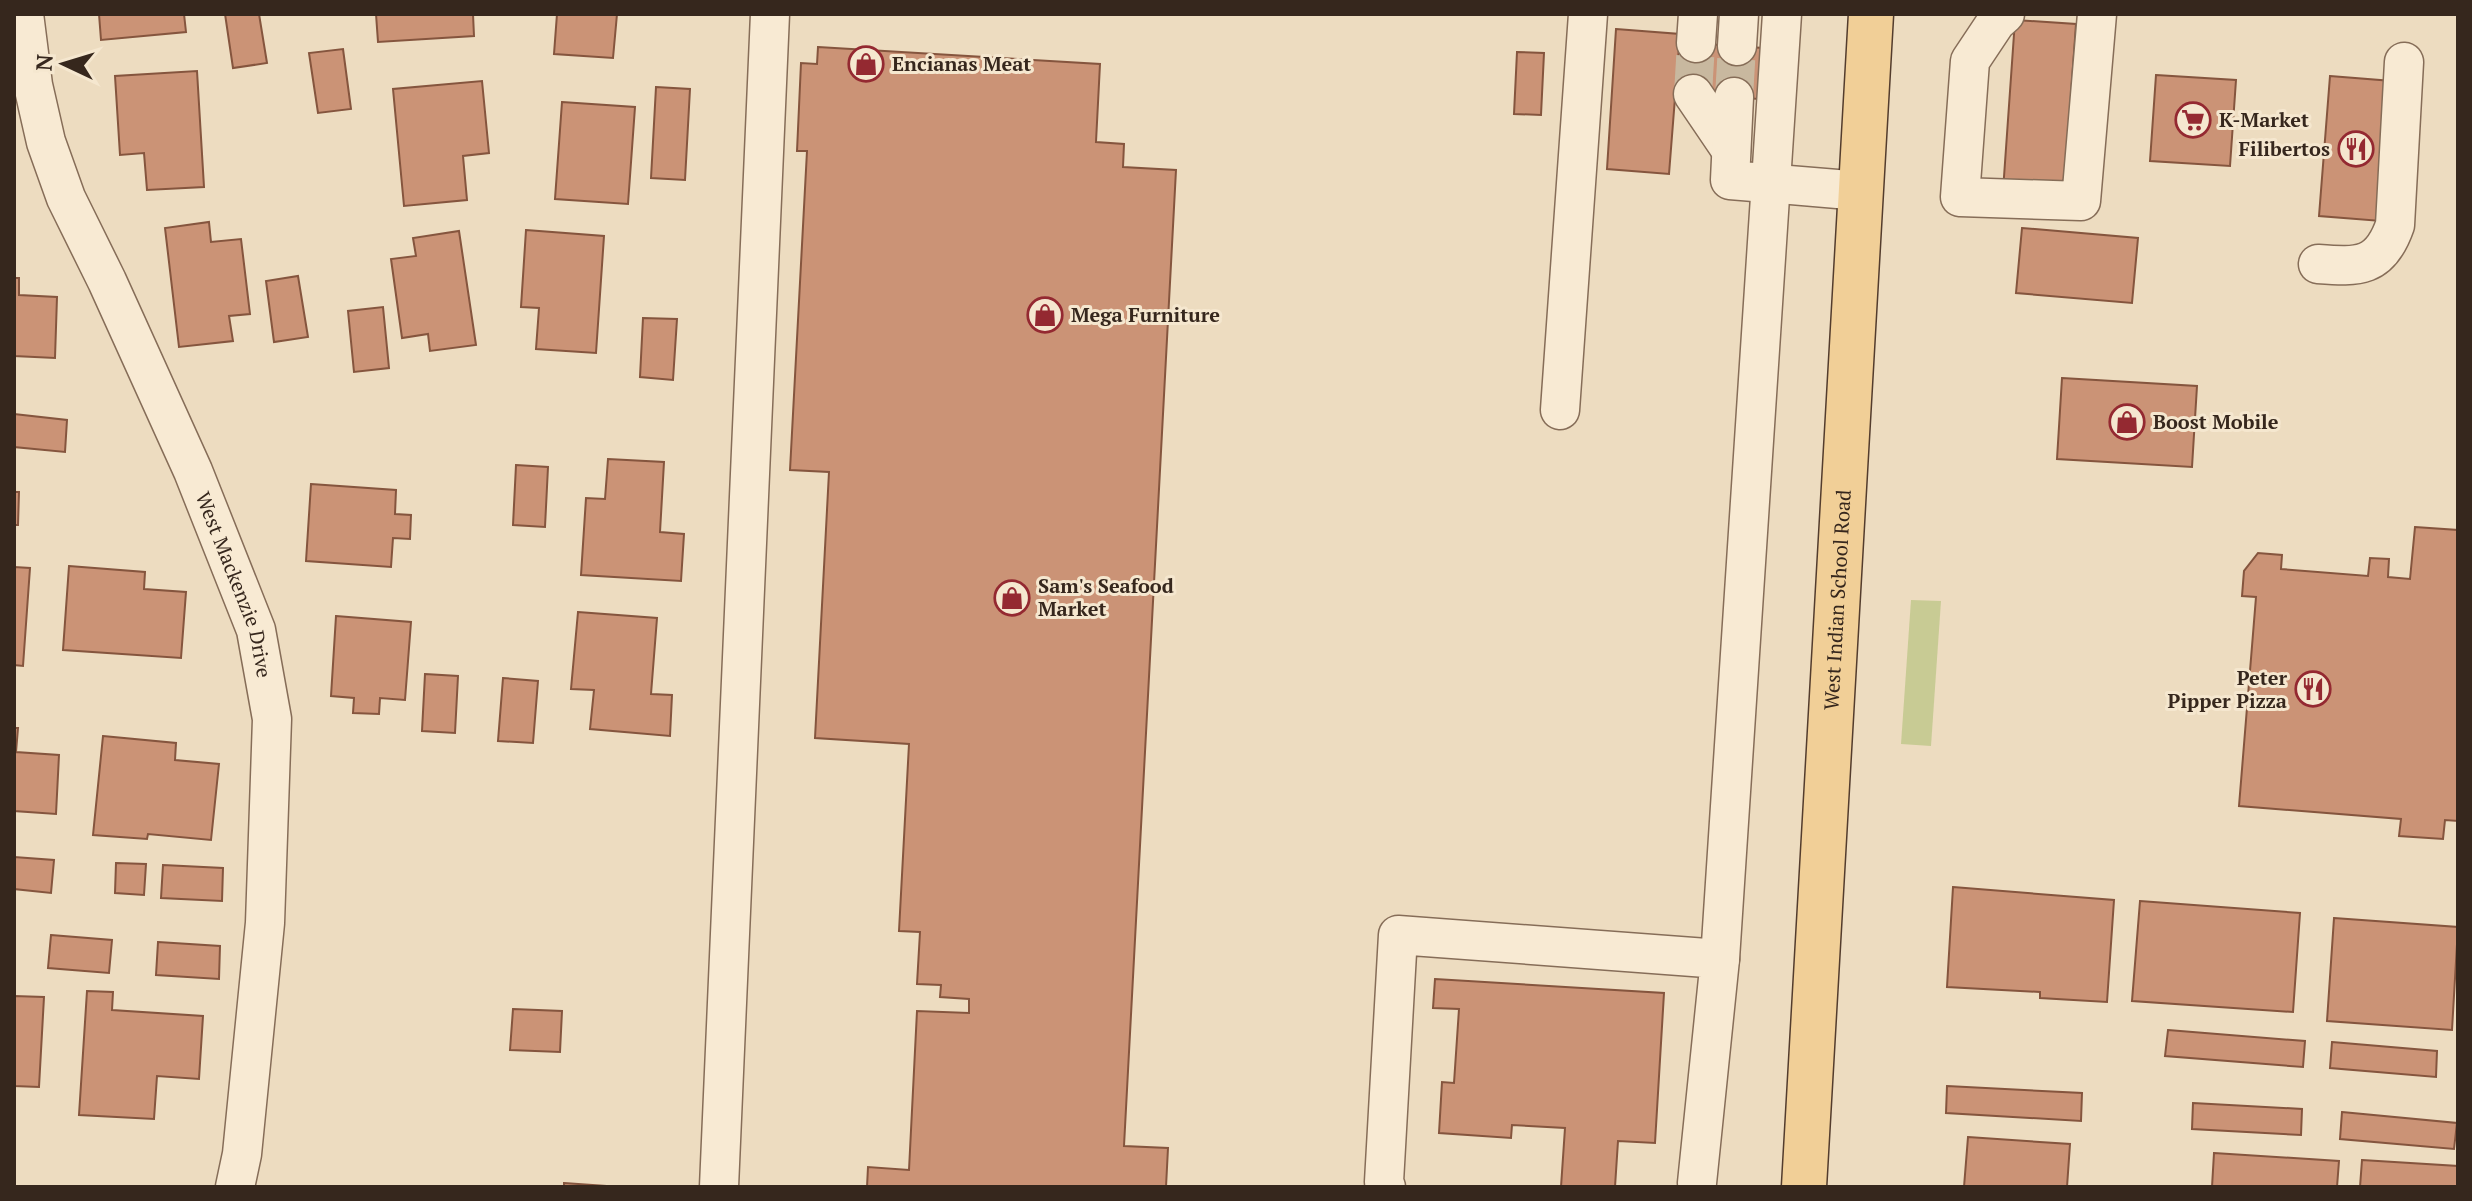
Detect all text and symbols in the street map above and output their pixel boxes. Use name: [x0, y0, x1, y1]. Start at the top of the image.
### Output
north arrow: [24, 24, 104, 104]
shop icon: Encianas Meat: [847, 45, 885, 83]
place label: Encianas Meat: [892, 50, 1031, 77]
text: N: [29, 53, 59, 72]
supermarket icon: K-Market: [2174, 101, 2212, 139]
place label: K-Market: [2219, 106, 2309, 133]
restaurant icon: Filibertos: [2337, 130, 2375, 168]
place label: Filibertos: [2239, 135, 2330, 162]
shop icon: Mega Furniture: [1026, 296, 1064, 334]
place label: Mega Furniture: [1071, 301, 1220, 328]
shop icon: Boost Mobile: [2108, 403, 2146, 441]
place label: Boost Mobile: [2153, 408, 2279, 435]
street label: West Mackenzie Drive: [190, 488, 278, 680]
street label: West Indian School Road: [1817, 489, 1857, 711]
place label: Sam's Seafood Market: [1038, 572, 1174, 622]
shop icon: Sam's Seafood Market: [993, 579, 1031, 617]
place label: Peter Pipper Pizza: [2168, 664, 2287, 714]
restaurant icon: Peter Pipper Pizza: [2294, 670, 2332, 708]

